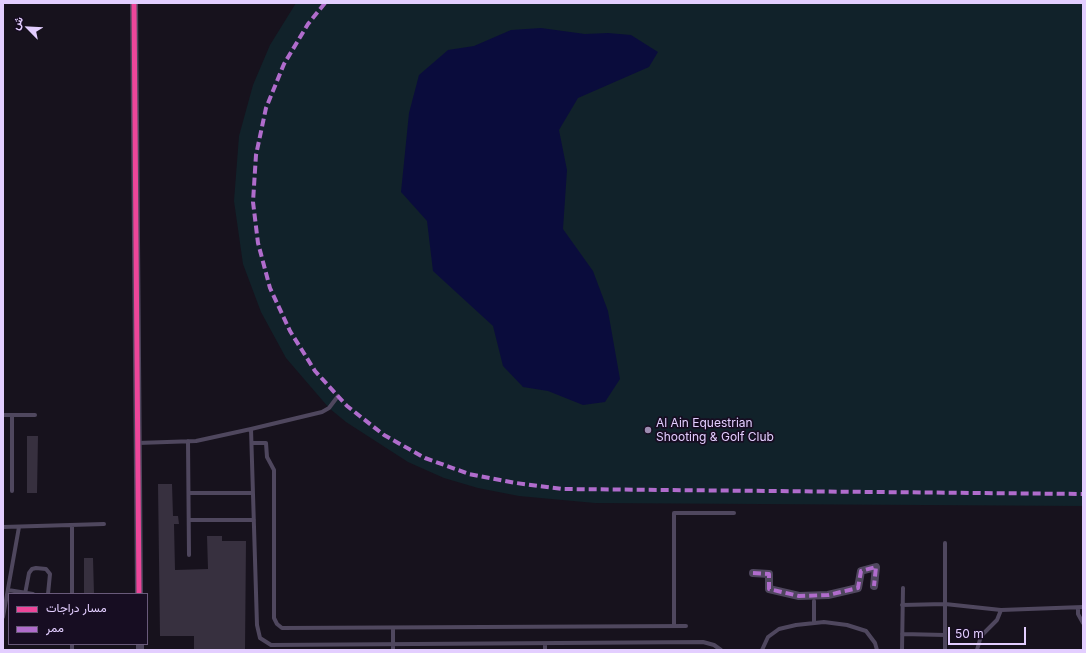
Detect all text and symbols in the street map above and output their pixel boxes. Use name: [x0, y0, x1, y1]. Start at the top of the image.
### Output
north arrow: [8, 8, 48, 48]
text: ش: [8, 14, 26, 32]
place label: Al Ain Equestrian Shooting & Golf Club: [656, 416, 774, 444]
marker: Al Ain Equestrian Shooting & Golf Club: [643, 425, 653, 435]
legend: [8, 593, 148, 645]
text: مسار دراجات: [46, 600, 107, 615]
scale bar: [950, 619, 1028, 645]
text: ممر: [46, 620, 64, 635]
text: 50 m: [955, 626, 984, 641]

